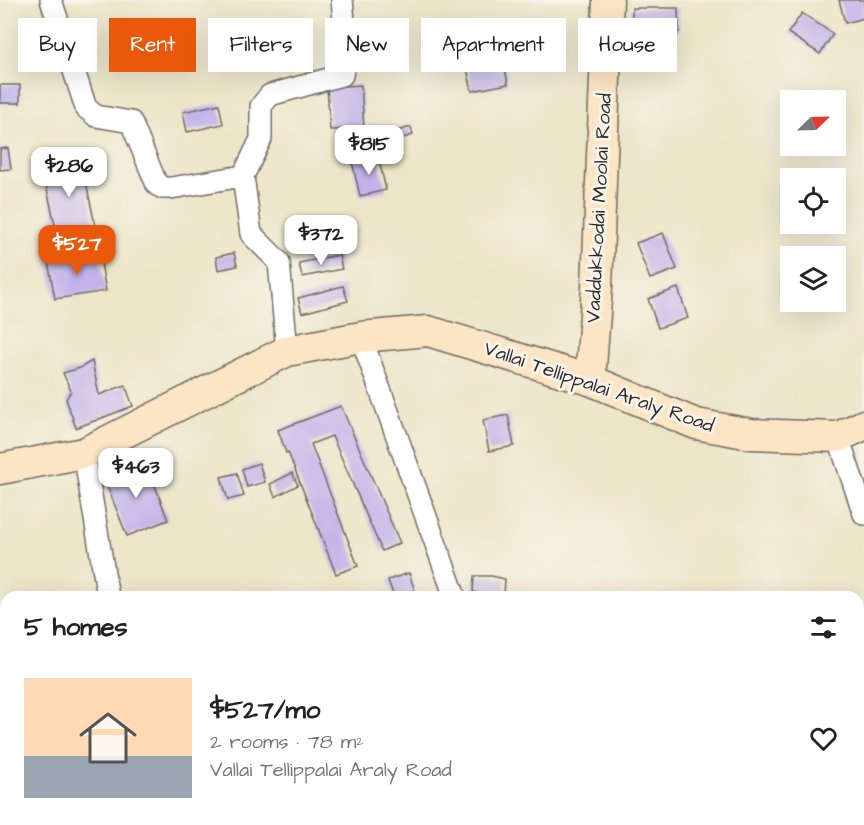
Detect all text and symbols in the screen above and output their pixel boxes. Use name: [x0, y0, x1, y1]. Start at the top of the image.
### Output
chip: Buy: [18, 18, 97, 72]
chip: Rent: [109, 18, 196, 72]
chip: Filters: [208, 18, 313, 72]
chip: New: [325, 18, 409, 72]
chip: Apartment: [421, 18, 566, 72]
chip: House: [578, 18, 677, 72]
north arrow: [780, 90, 846, 156]
map controls: [780, 90, 846, 312]
street label: Vaddukkodai Moolai Road: [579, 92, 619, 324]
pin: $815: [333, 125, 405, 176]
text: $815: [349, 130, 389, 158]
pin: $286: [33, 147, 105, 198]
text: $286: [45, 152, 93, 180]
button: locate: [780, 168, 846, 234]
pin: $372: [285, 215, 357, 266]
text: $372: [298, 220, 344, 248]
pin: $527: [41, 225, 113, 276]
text: $527: [52, 230, 102, 258]
button: layers: [780, 246, 846, 312]
street label: Vallai Tellippalai Araly Road: [480, 334, 718, 441]
pin: $463: [100, 448, 172, 499]
text: $463: [112, 453, 160, 481]
text: 5 homes: [24, 609, 128, 645]
icon: filters: [807, 611, 840, 644]
text: $527/mo: [210, 692, 320, 728]
icon: home: [72, 702, 144, 774]
icon: heart: [807, 722, 840, 755]
text: 2 rooms · 78 m²: [210, 728, 364, 756]
text: Vallai Tellippalai Araly Road: [210, 756, 452, 784]

